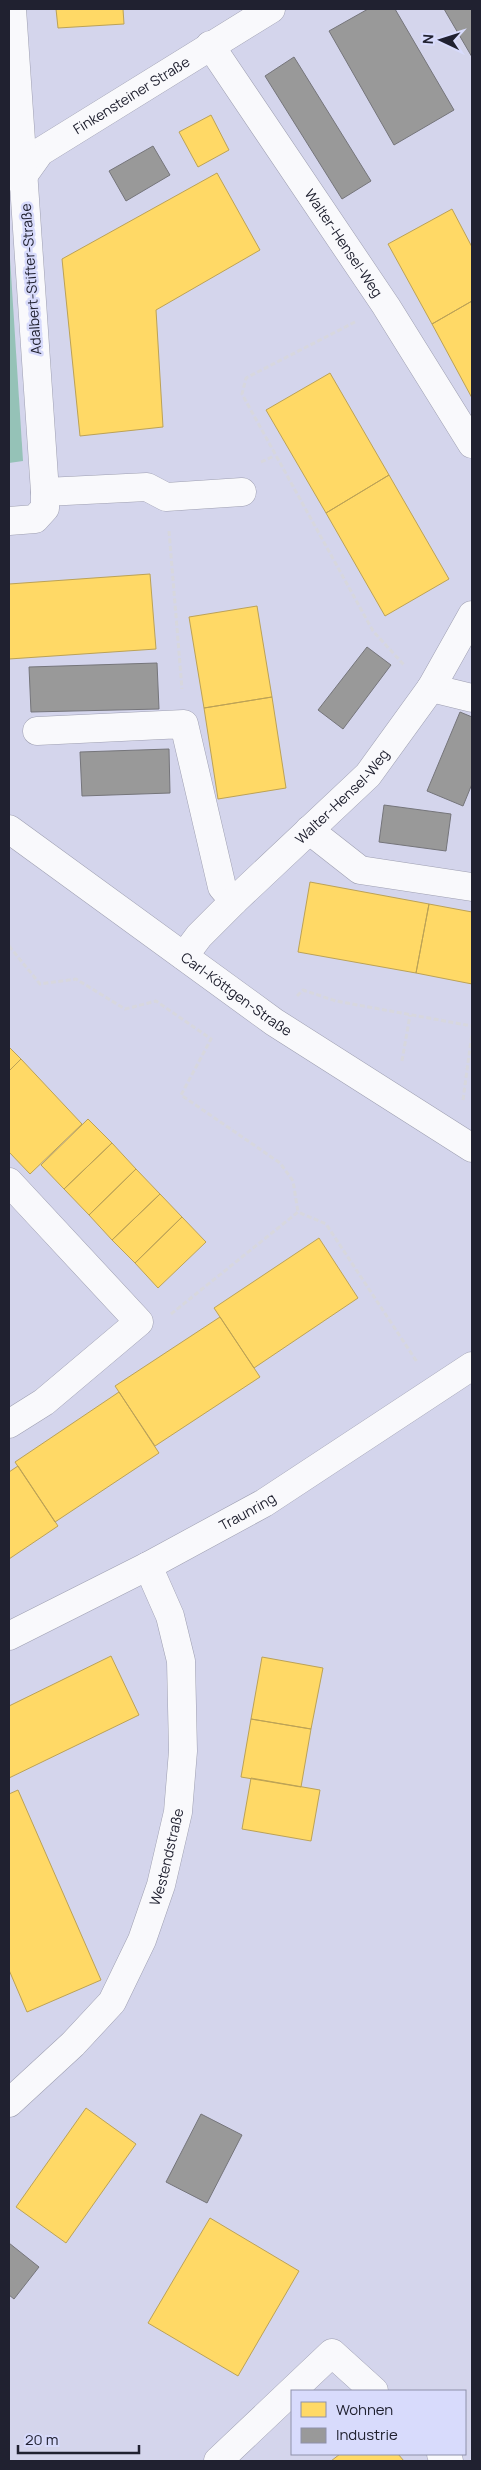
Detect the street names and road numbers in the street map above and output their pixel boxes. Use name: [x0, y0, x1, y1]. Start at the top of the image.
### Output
street label: Finkensteiner Straße: [69, 52, 193, 138]
street label: Walter-Hensel-Weg: [301, 185, 387, 301]
street label: Adalbert-Stifter-Straße: [16, 203, 45, 355]
street label: Walter-Hensel-Weg: [291, 745, 393, 848]
street label: Carl-Köttgen-Straße: [177, 947, 296, 1040]
street label: Traunring: [216, 1488, 279, 1535]
street label: Westendstraße: [145, 1806, 188, 1908]

